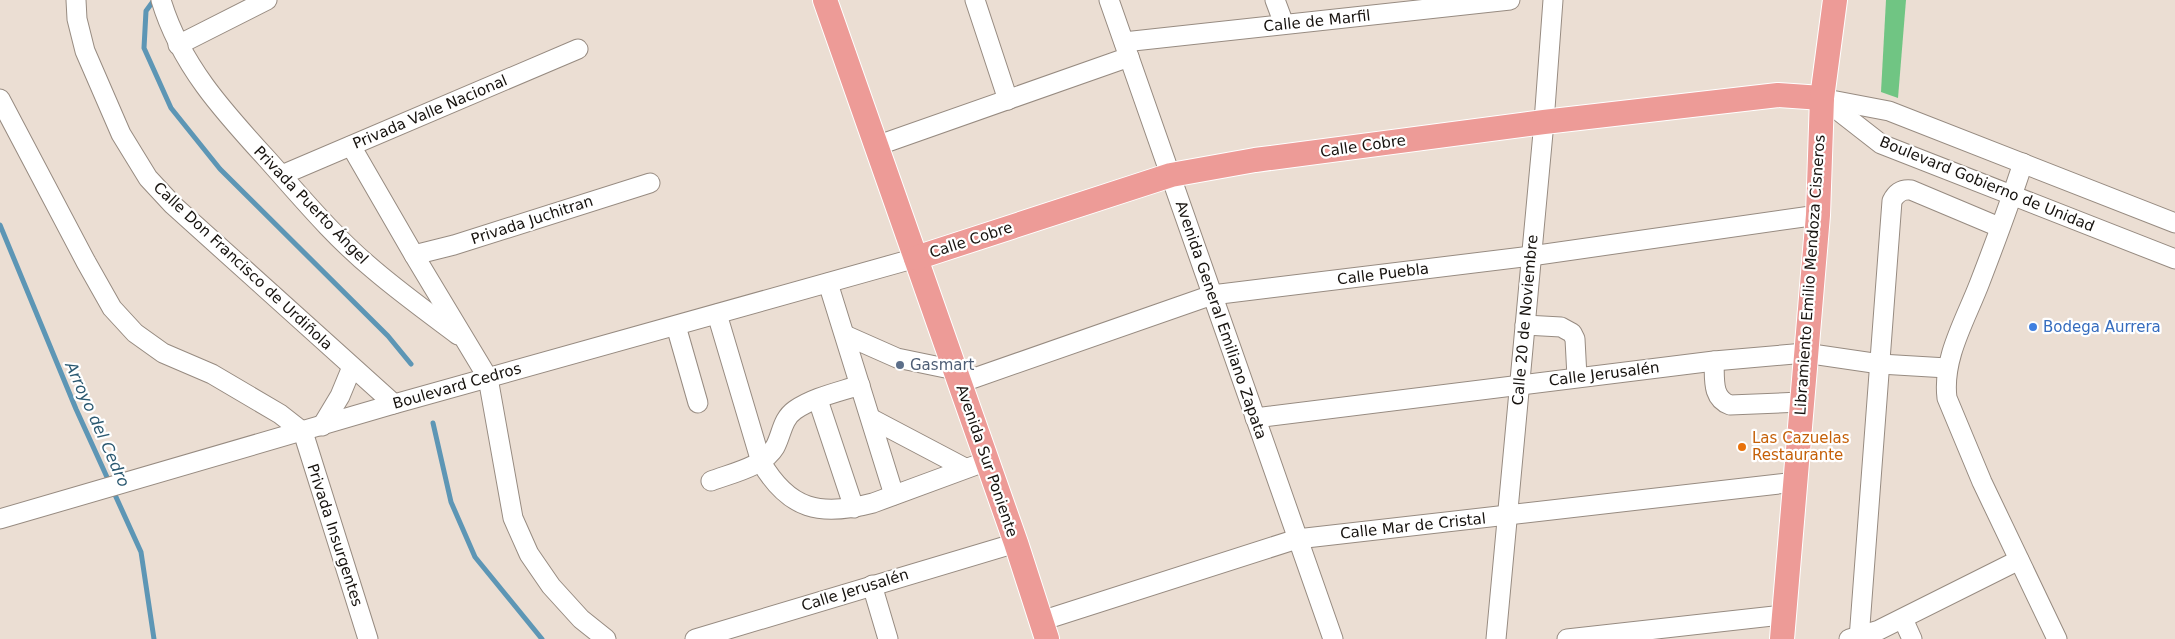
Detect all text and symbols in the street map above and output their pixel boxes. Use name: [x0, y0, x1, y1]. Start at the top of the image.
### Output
street label: Calle de Marfil: [1263, 6, 1371, 36]
street label: Privada Valle Nacional: [350, 71, 510, 153]
street label: Calle Cobre: [1319, 131, 1407, 161]
street label: Boulevard Gobierno de Unidad: [1877, 133, 2097, 235]
street label: Libramiento Emilio Mendoza Cisneros: [1791, 134, 1829, 416]
street label: Privada Puerto Ángel: [250, 142, 373, 268]
street label: Calle Don Francisco de Urdiñola: [150, 178, 336, 354]
street label: Privada Juchitran: [469, 192, 595, 248]
street label: Avenida General Emiliano Zapata: [1172, 198, 1270, 442]
street label: Calle Cobre: [927, 218, 1015, 262]
street label: Calle 20 de Noviembre: [1509, 234, 1541, 406]
street label: Calle Puebla: [1336, 259, 1430, 289]
place label: Bodega Aurrera: [2043, 318, 2161, 336]
marker: Bodega Aurrera: [2027, 321, 2039, 333]
place label: Gasmart: [910, 356, 975, 374]
water label: Arroyo del Cedro: [61, 358, 134, 490]
street label: Calle Jerusalén: [1548, 358, 1660, 390]
street label: Boulevard Cedros: [391, 359, 523, 413]
marker: Gasmart: [894, 359, 906, 371]
street label: Avenida Sur Poniente: [952, 383, 1022, 539]
place label: Las Cazuelas Restaurante: [1752, 429, 1850, 464]
marker: Las Cazuelas Restaurante: [1736, 441, 1748, 453]
street label: Privada Insurgentes: [303, 461, 367, 609]
street label: Calle Mar de Cristal: [1339, 509, 1487, 543]
street label: Calle Jerusalén: [799, 565, 911, 615]

